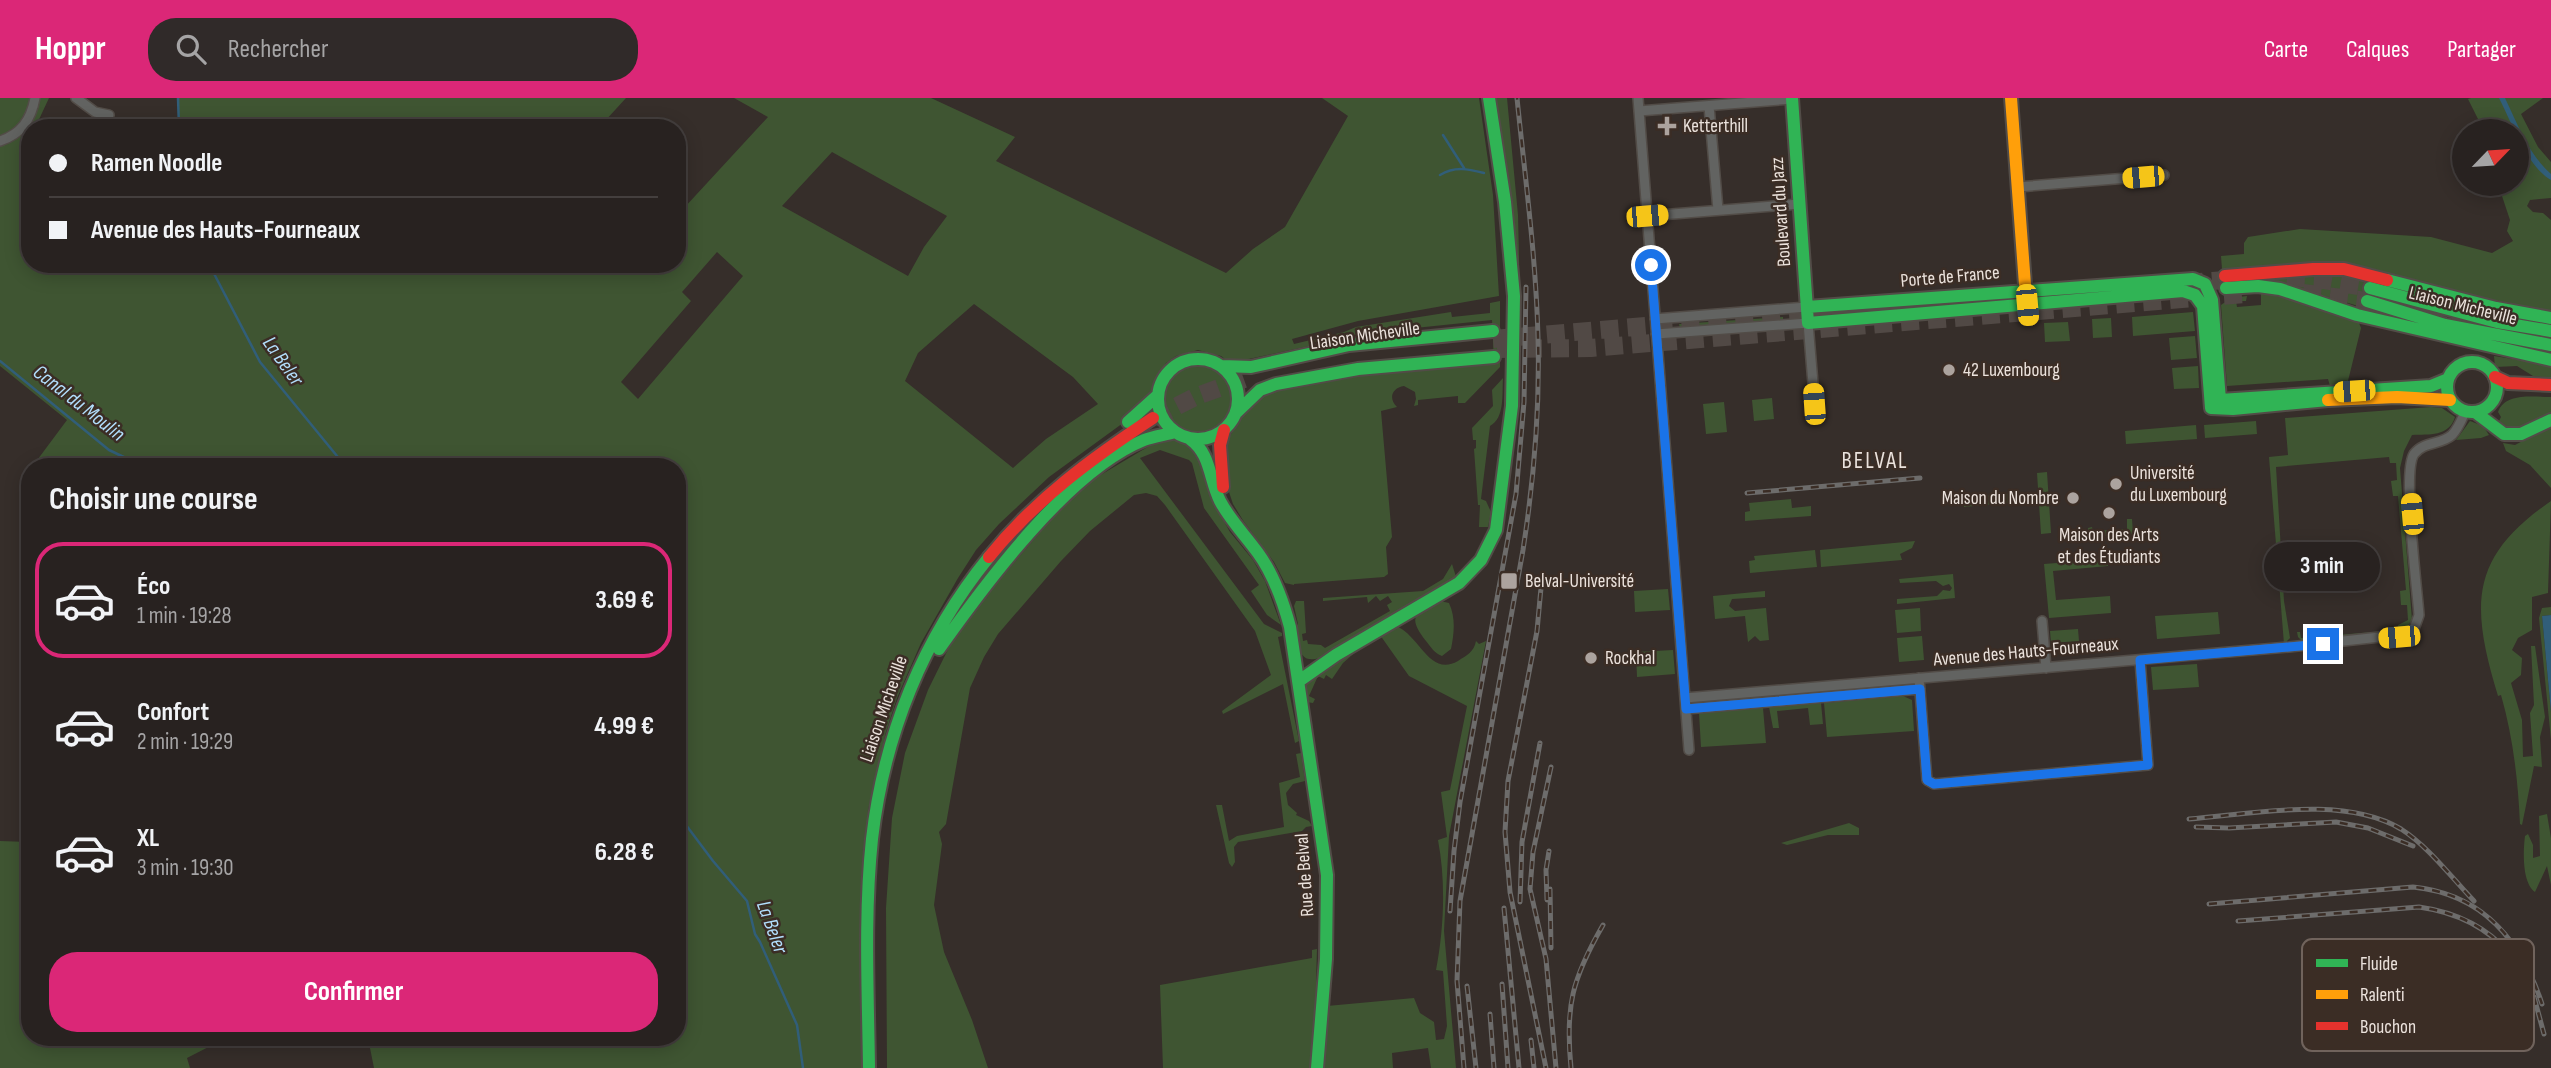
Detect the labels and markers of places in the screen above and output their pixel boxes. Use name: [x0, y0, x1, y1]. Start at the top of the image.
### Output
place label: Ketterthill: [1683, 115, 1748, 138]
marker: Ketterthill: [1657, 116, 1677, 136]
place label: 42 Luxembourg: [1963, 359, 2060, 382]
marker: 42 Luxembourg: [1941, 362, 1957, 378]
place label: Université du Luxembourg: [2130, 462, 2227, 507]
marker: Université du Luxembourg: [2108, 476, 2124, 492]
place label: Maison du Nombre: [1942, 487, 2059, 510]
marker: Maison du Nombre: [2065, 490, 2081, 506]
marker: Maison des Arts et des Étudiants: [2101, 505, 2117, 521]
place label: Maison des Arts et des Étudiants: [2058, 524, 2161, 569]
place label: Belval-Université: [1525, 570, 1634, 593]
marker: Belval-Université: [1499, 571, 1519, 591]
place label: Rockhal: [1605, 647, 1655, 670]
marker: Rockhal: [1583, 650, 1599, 666]

